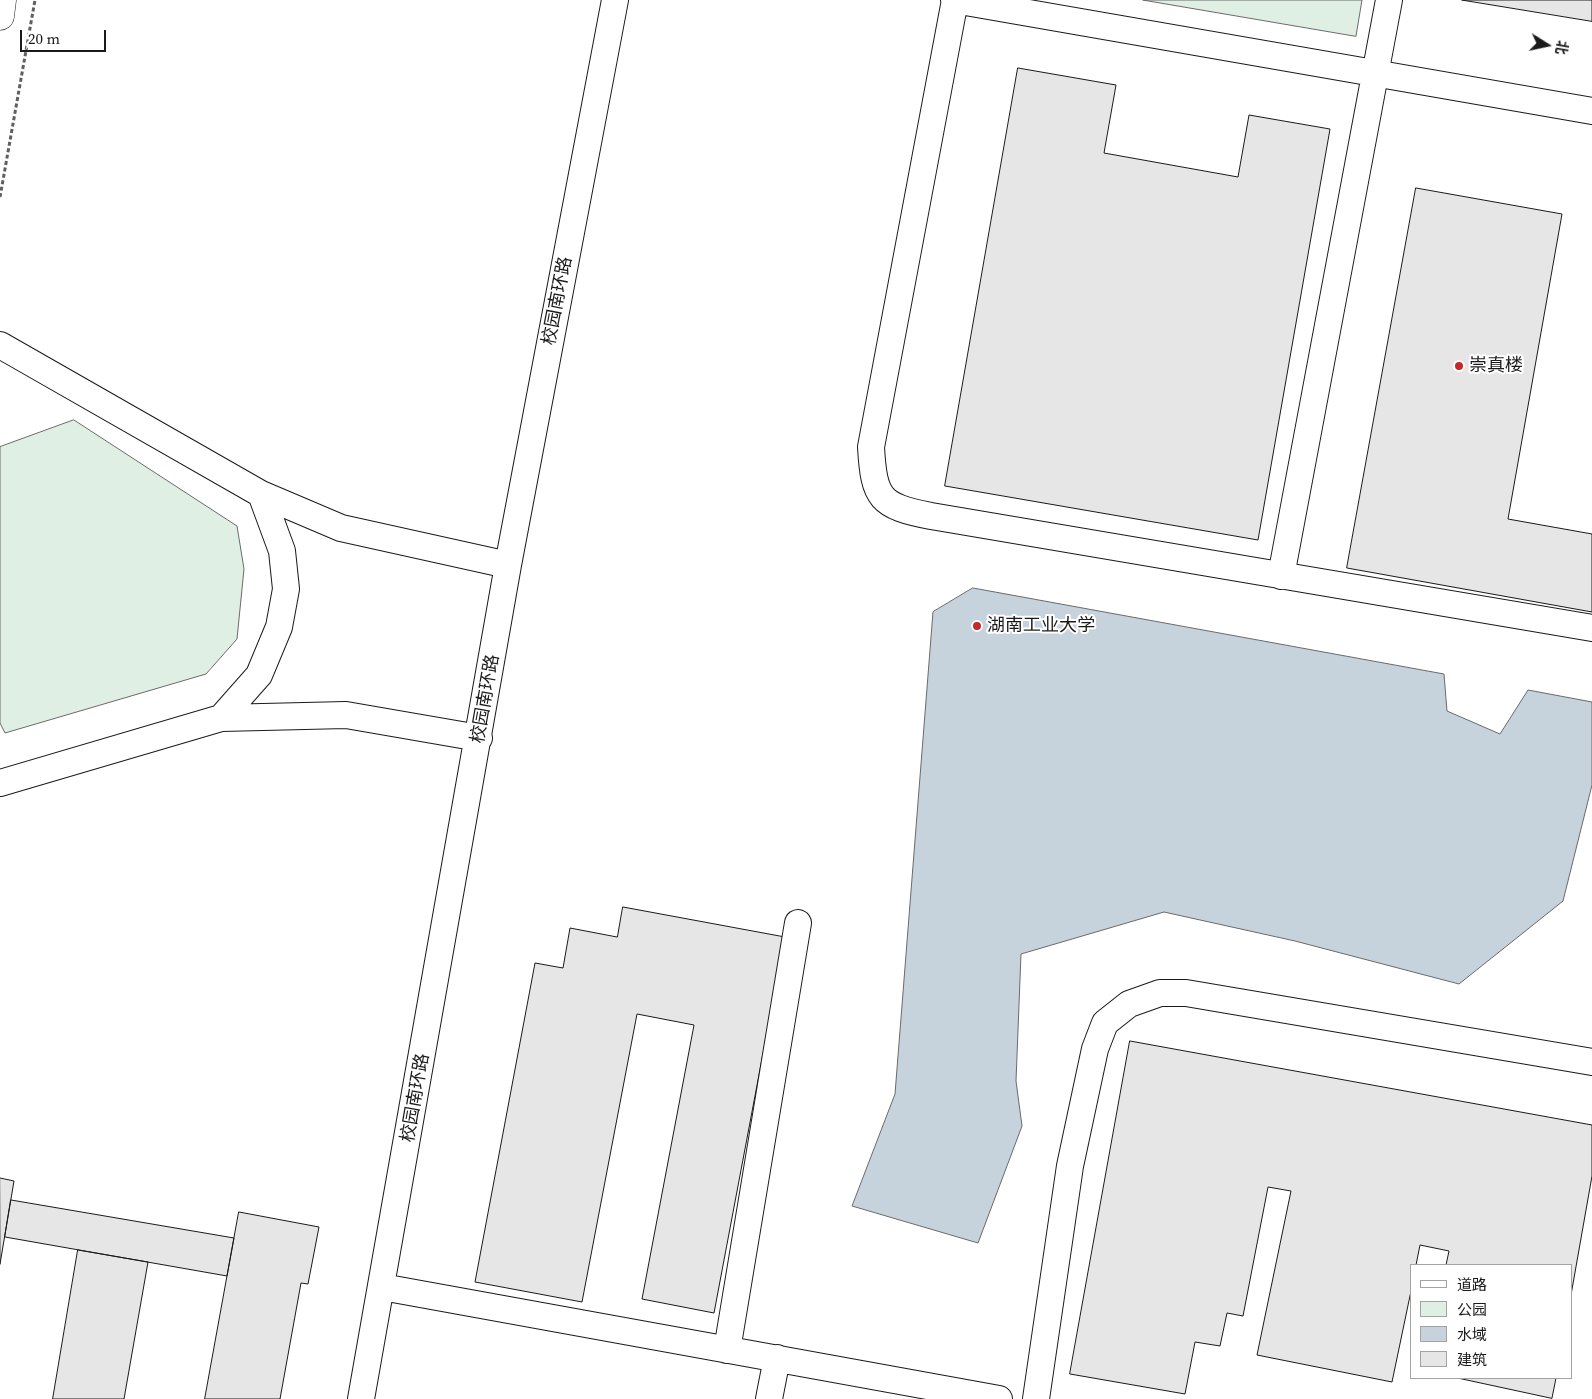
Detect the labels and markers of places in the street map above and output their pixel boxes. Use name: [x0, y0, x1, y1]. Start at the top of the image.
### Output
place label: 崇真楼: [1469, 355, 1523, 377]
marker: 崇真楼: [1453, 360, 1465, 372]
place label: 湖南工业大学: [987, 615, 1095, 637]
marker: 湖南工业大学: [971, 620, 983, 632]

